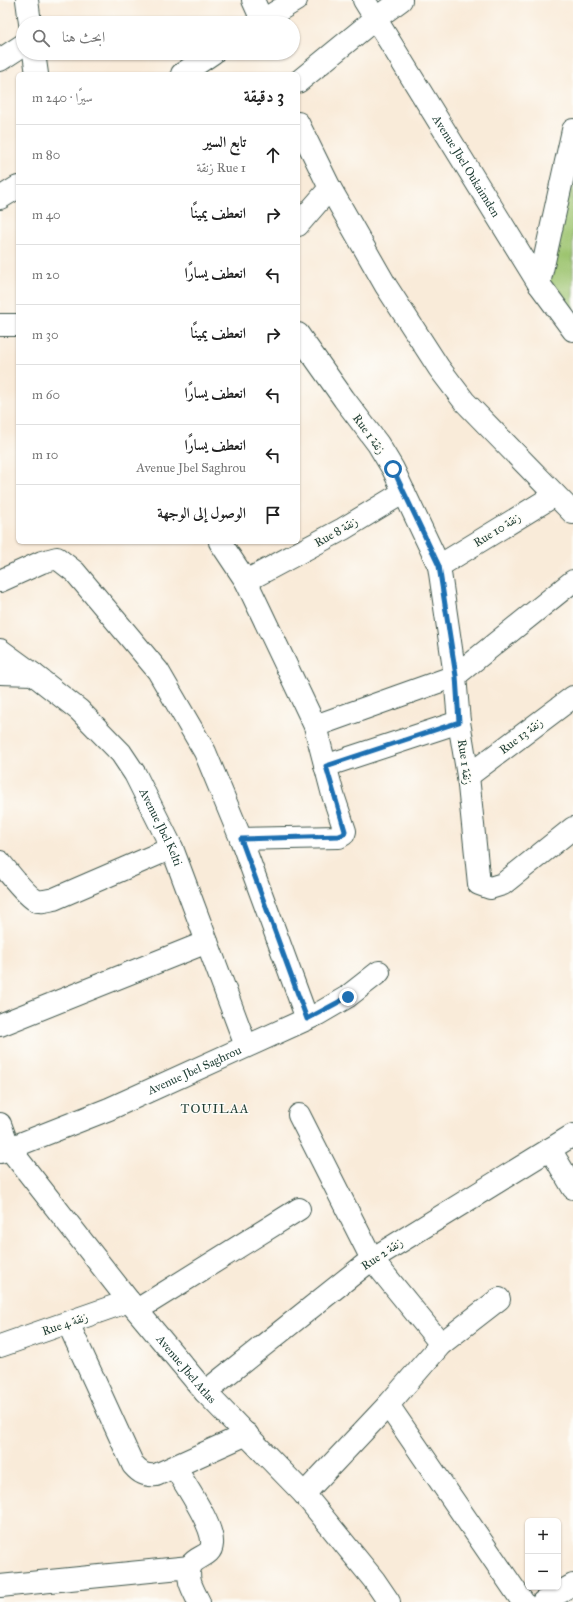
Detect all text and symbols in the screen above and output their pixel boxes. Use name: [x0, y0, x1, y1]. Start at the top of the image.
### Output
search box: [16, 16, 300, 60]
icon: search: [30, 27, 52, 49]
text: ابحث هنا: [62, 28, 105, 46]
text: 3 دقيقة: [244, 86, 284, 107]
text: سيرًا · 240 m: [32, 90, 93, 106]
street label: Avenue Jbel Oukaimden: [429, 112, 503, 220]
text: تابع السير: [204, 133, 246, 151]
icon: ahead: [262, 144, 284, 166]
text: 80 m: [32, 147, 60, 163]
text: Rue 1 زنقة: [196, 160, 246, 176]
text: انعطف يمينًا: [191, 204, 246, 222]
icon: right: [262, 204, 284, 226]
text: 40 m: [32, 207, 61, 223]
text: انعطف يسارًا: [184, 264, 246, 282]
icon: left: [262, 264, 284, 286]
text: 20 m: [32, 267, 60, 283]
text: انعطف يمينًا: [191, 324, 246, 342]
icon: right: [262, 324, 284, 346]
text: 30 m: [32, 327, 59, 343]
text: انعطف يسارًا: [184, 384, 246, 402]
icon: left: [262, 384, 284, 406]
text: 60 m: [32, 387, 60, 403]
street label: Rue 1 زنقة: [350, 411, 388, 457]
text: انعطف يسارًا: [184, 436, 246, 454]
icon: left: [262, 444, 284, 466]
text: 10 m: [32, 447, 58, 463]
text: Avenue Jbel Saghrou: [136, 460, 246, 476]
route start: [384, 460, 402, 478]
text: الوصول إلى الوجهة: [157, 504, 246, 522]
icon: arrive: [262, 504, 284, 526]
street label: Rue 10 زنقة: [471, 510, 523, 550]
street label: Rue 8 زنقة: [312, 514, 360, 550]
street label: Rue 13 زنقة: [497, 715, 546, 757]
street label: Rue 1 زنقة: [455, 738, 475, 786]
street label: Avenue Jbel Kelti: [136, 785, 185, 869]
route end: [339, 988, 357, 1006]
street label: Avenue Jbel Saghrou: [144, 1043, 244, 1098]
district label: TOUILAA: [180, 1101, 250, 1117]
street label: Rue 2 زنقة: [359, 1235, 406, 1273]
street label: Rue 4 زنقة: [40, 1310, 90, 1338]
street label: Avenue Jbel Atlas: [153, 1331, 219, 1406]
map controls: [525, 1518, 561, 1590]
button: +: [525, 1518, 561, 1554]
button: −: [525, 1554, 561, 1590]

